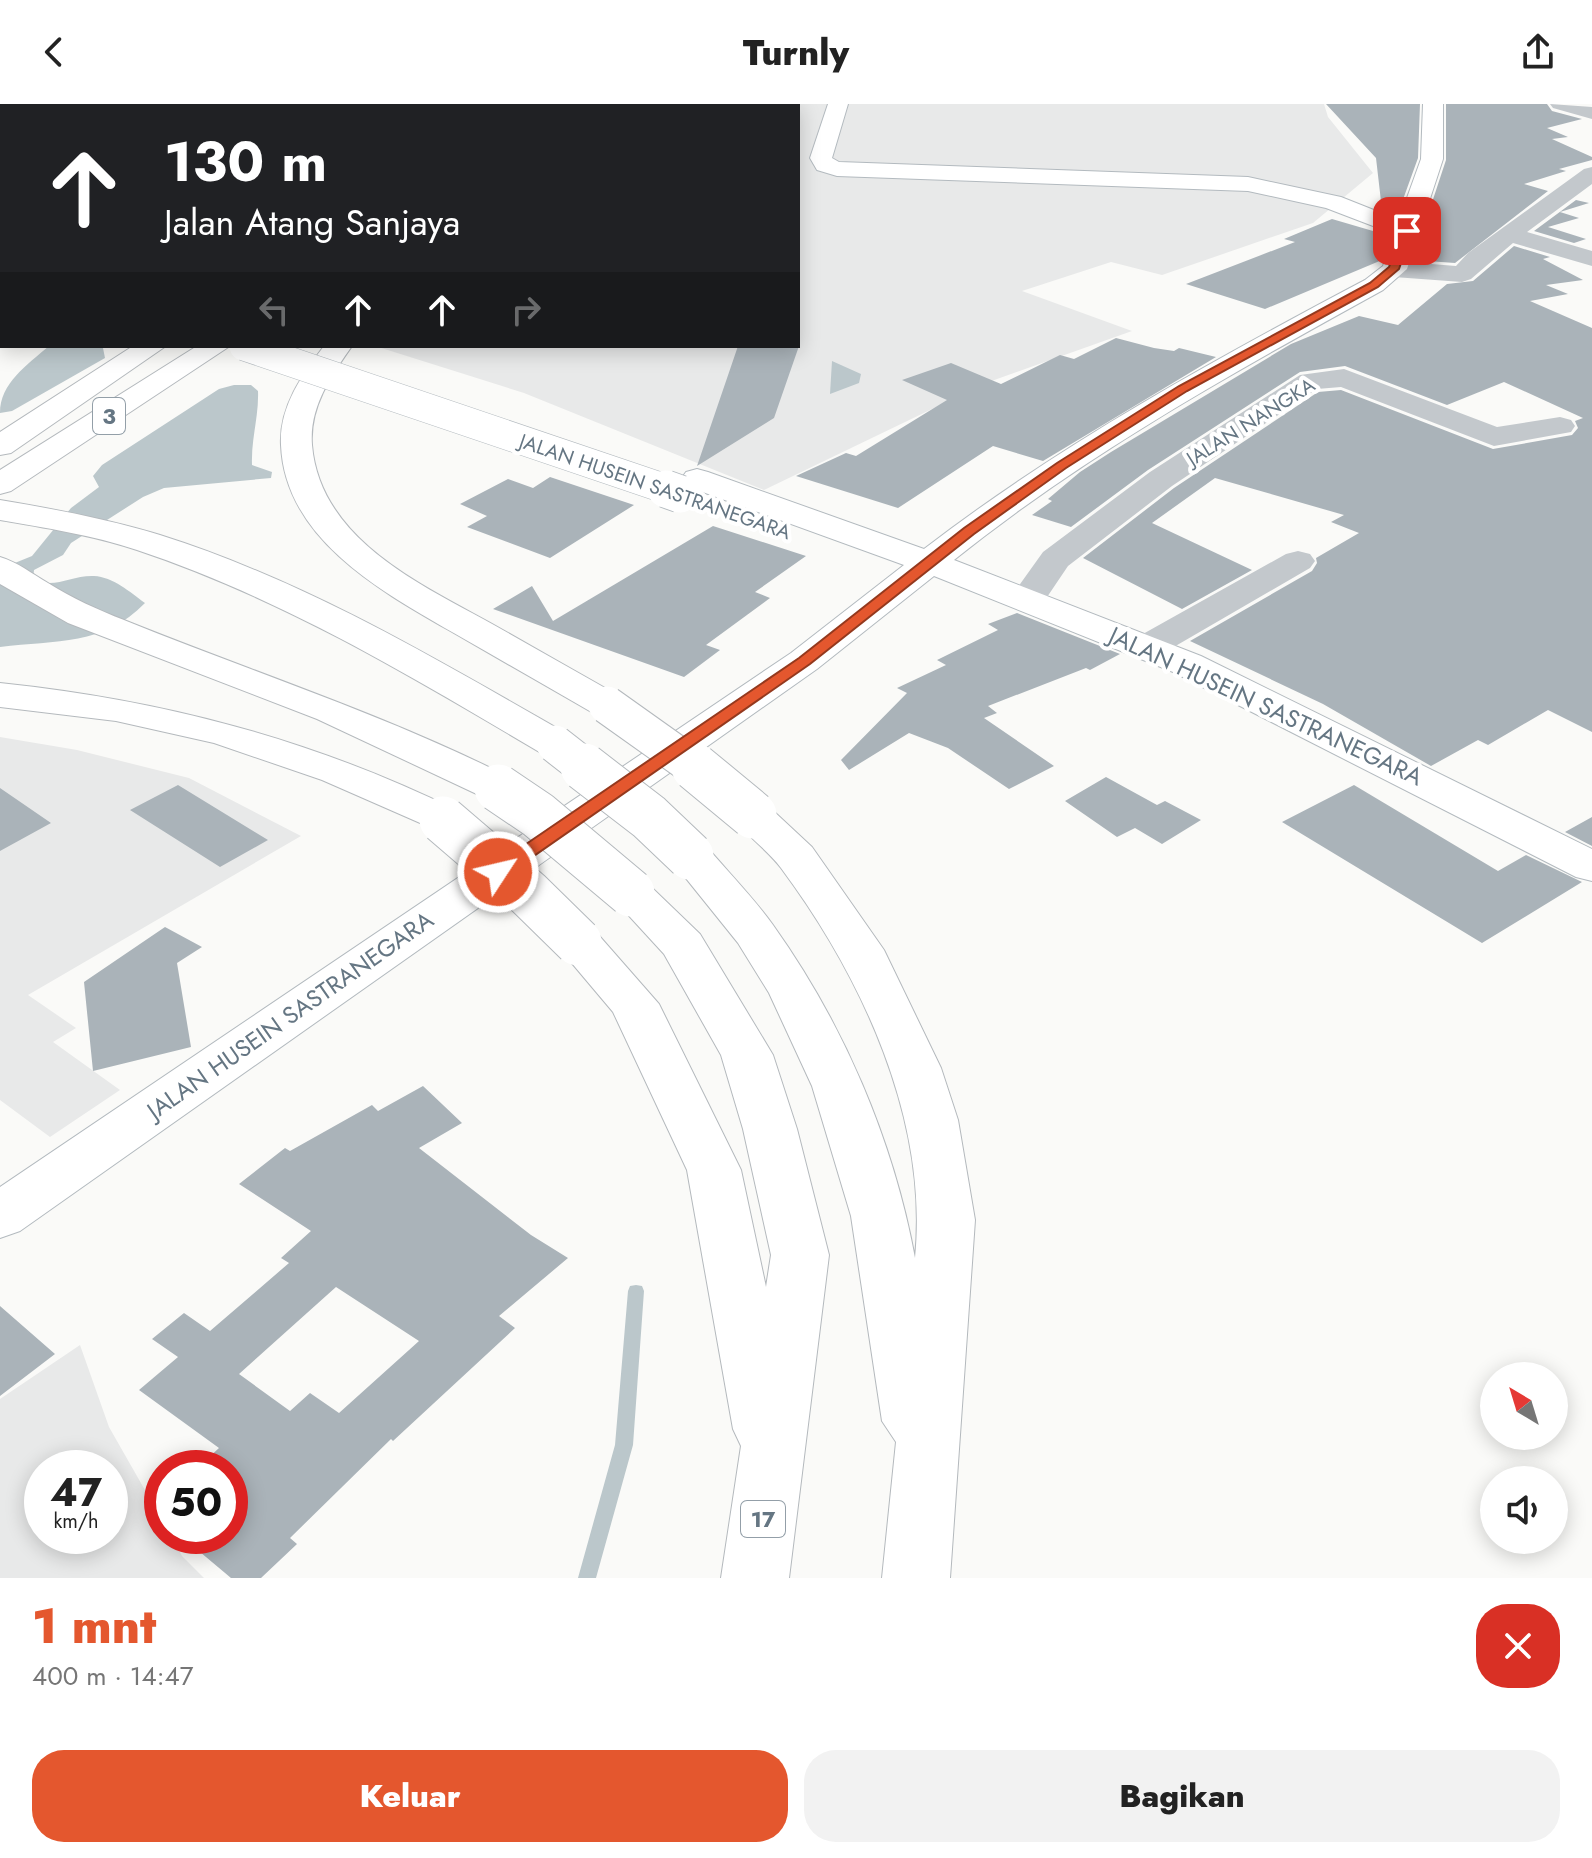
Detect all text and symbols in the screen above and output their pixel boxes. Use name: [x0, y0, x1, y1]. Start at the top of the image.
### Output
text: Turnly: [743, 26, 849, 78]
icon: back: [32, 30, 76, 74]
icon: share: [1516, 30, 1560, 74]
text: 130 m: [164, 121, 327, 202]
icon: ahead: [32, 136, 136, 240]
text: Jalan Atang Sanjaya: [164, 196, 460, 248]
pin: [1373, 197, 1441, 265]
icon: arrive: [1385, 209, 1429, 253]
icon: left: [252, 288, 296, 332]
icon: ahead: [336, 288, 380, 332]
icon: ahead: [420, 288, 464, 332]
icon: right: [504, 288, 548, 332]
street label: JALAN NANGKA: [1179, 370, 1321, 475]
road number: 3: [93, 398, 125, 434]
street label: JALAN HUSEIN SASTRANEGARA: [513, 426, 795, 547]
street label: JALAN HUSEIN SASTRANEGARA: [1101, 617, 1429, 794]
position arrow: [456, 830, 540, 914]
street label: JALAN HUSEIN SASTRANEGARA: [137, 902, 440, 1129]
north arrow: [1480, 1362, 1568, 1450]
map controls: [1480, 1362, 1568, 1554]
speed limit sign: 50: [144, 1450, 248, 1554]
text: 47: [50, 1463, 102, 1521]
button: sound: [1480, 1466, 1568, 1554]
road number: 17: [741, 1501, 785, 1537]
text: km/h: [53, 1507, 99, 1536]
text: 1 mnt: [32, 1592, 156, 1661]
button: close: [1476, 1604, 1560, 1688]
text: 400 m · 14:47: [32, 1657, 193, 1695]
button: Keluar: [32, 1750, 788, 1842]
button: Bagikan: [804, 1750, 1560, 1842]

